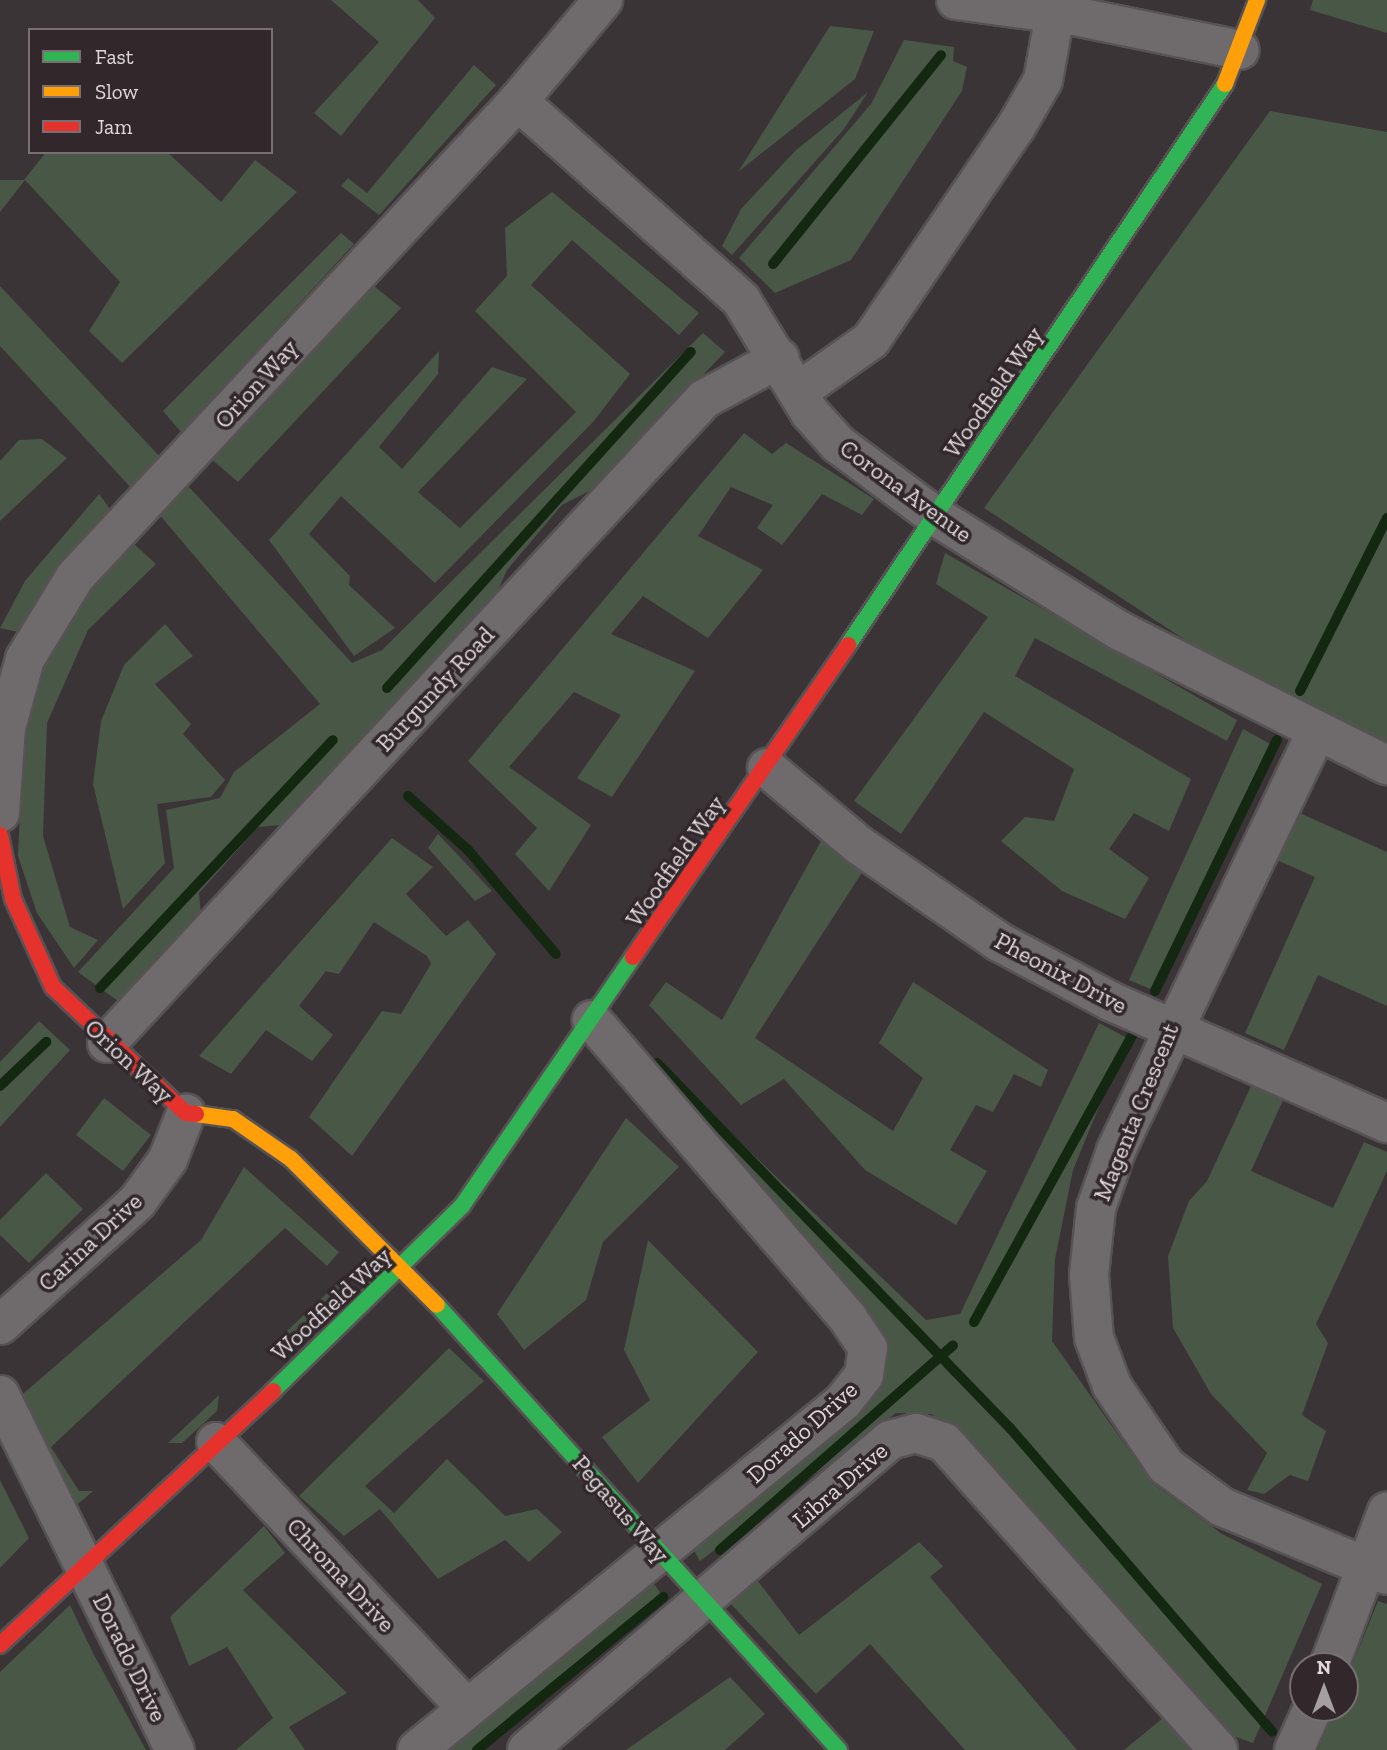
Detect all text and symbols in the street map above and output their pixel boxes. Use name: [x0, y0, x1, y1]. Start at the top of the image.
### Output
legend: [28, 28, 273, 154]
text: Fast: [95, 44, 134, 69]
text: Slow: [95, 79, 138, 104]
text: Jam: [95, 114, 132, 139]
street label: Woodfield Way: [937, 321, 1049, 463]
street label: Orion Way: [208, 333, 304, 435]
street label: Corona Avenue: [834, 433, 978, 549]
street label: Burgundy Road: [370, 620, 500, 758]
street label: Woodfield Way: [619, 790, 731, 932]
street label: Pheonix Drive: [990, 926, 1132, 1020]
street label: Orion Way: [79, 1013, 179, 1109]
street label: Magenta Crescent: [1087, 1019, 1185, 1205]
street label: Carina Drive: [32, 1187, 148, 1297]
street label: Woodfield Way: [265, 1241, 397, 1367]
street label: Dorado Drive: [741, 1375, 863, 1489]
street label: Libra Drive: [787, 1436, 893, 1534]
street label: Pegasus Way: [566, 1449, 676, 1569]
street label: Chroma Drive: [281, 1512, 401, 1638]
street label: Dorado Drive: [87, 1590, 173, 1726]
north arrow: [1289, 1652, 1359, 1722]
text: N: [1317, 1656, 1331, 1679]

